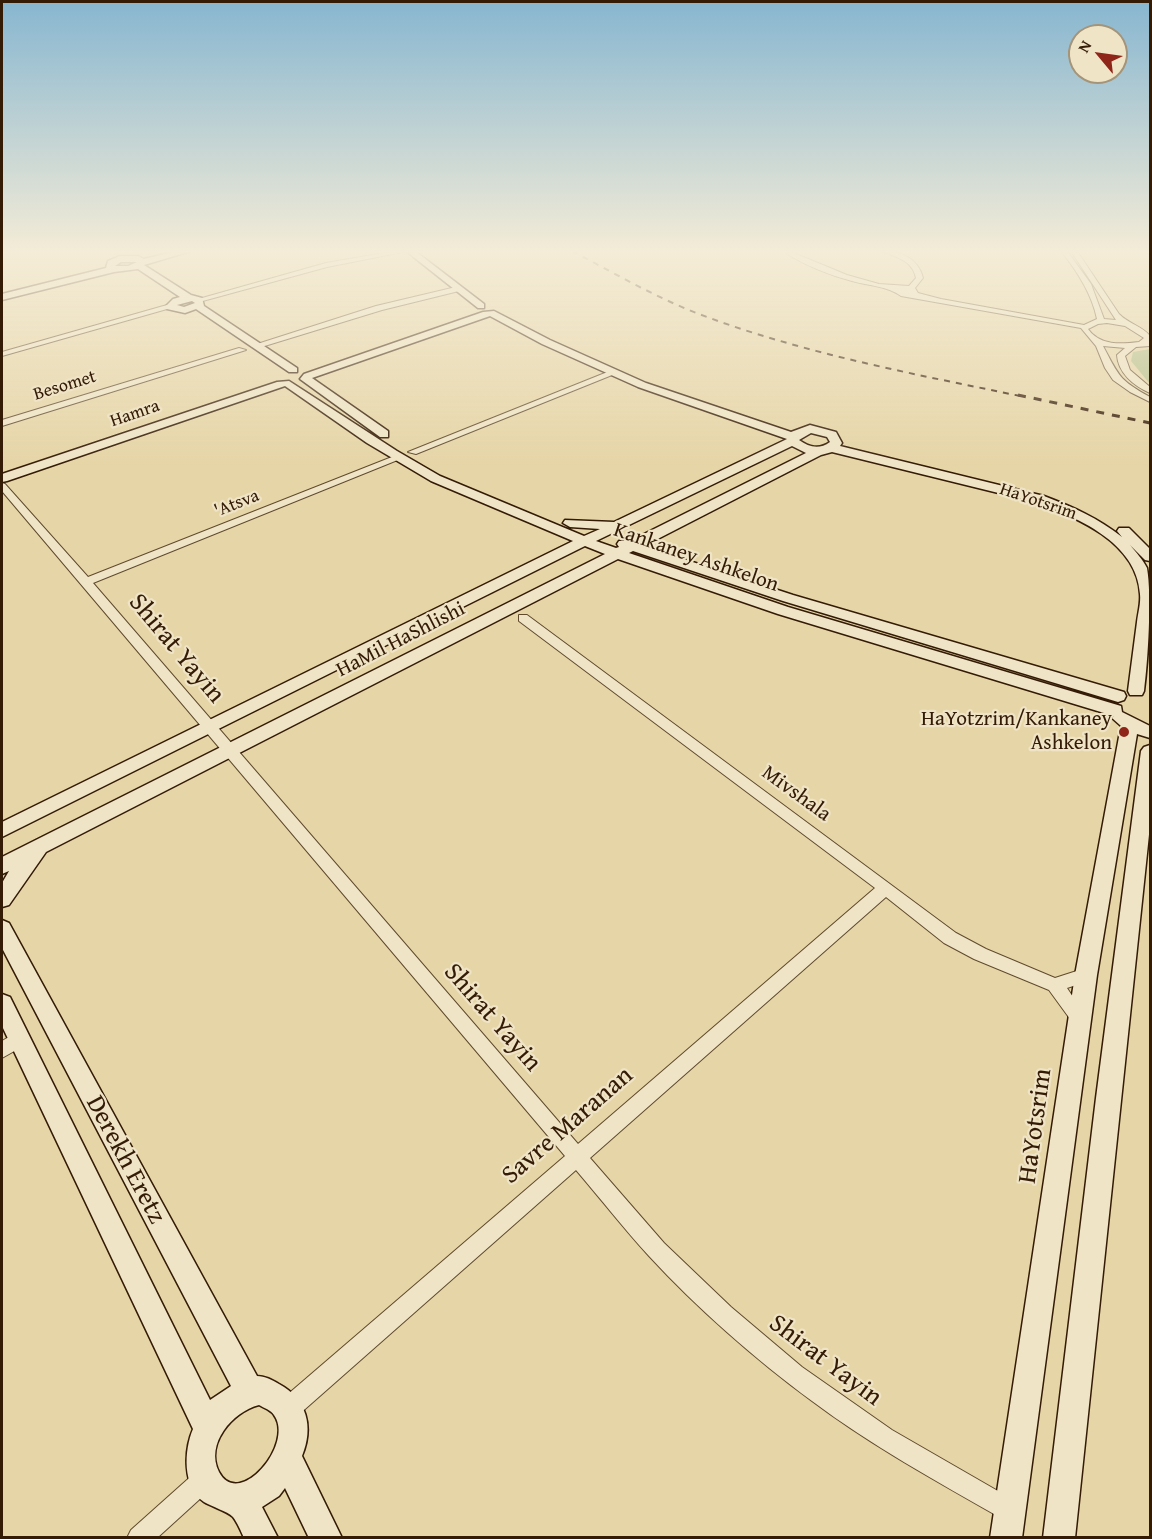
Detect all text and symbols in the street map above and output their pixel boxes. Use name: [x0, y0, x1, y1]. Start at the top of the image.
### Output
north arrow: [1068, 24, 1128, 84]
text: N: [1071, 36, 1097, 57]
street label: Besomet: [31, 366, 99, 406]
street label: Hamra: [107, 396, 163, 432]
street label: HaYotsrim: [997, 479, 1079, 525]
street label: 'Atsva: [212, 485, 262, 523]
street label: Kankaney Ashkelon: [610, 518, 782, 598]
street label: Shirat Yayin: [121, 588, 231, 710]
street label: HaMil HaShlishi: [332, 597, 470, 683]
place label: HaYotzrim/Kankaney Ashkelon: [921, 707, 1112, 757]
marker: HaYotzrim/Kankaney Ashkelon: [1117, 725, 1131, 739]
street label: Mivshala: [756, 760, 836, 828]
street label: Shirat Yayin: [436, 957, 548, 1079]
street label: Savre Maranan: [496, 1061, 640, 1191]
street label: HaYotsrim: [1013, 1067, 1059, 1185]
street label: Derekh Eretz: [78, 1091, 172, 1229]
street label: Shirat Yayin: [762, 1308, 888, 1414]

